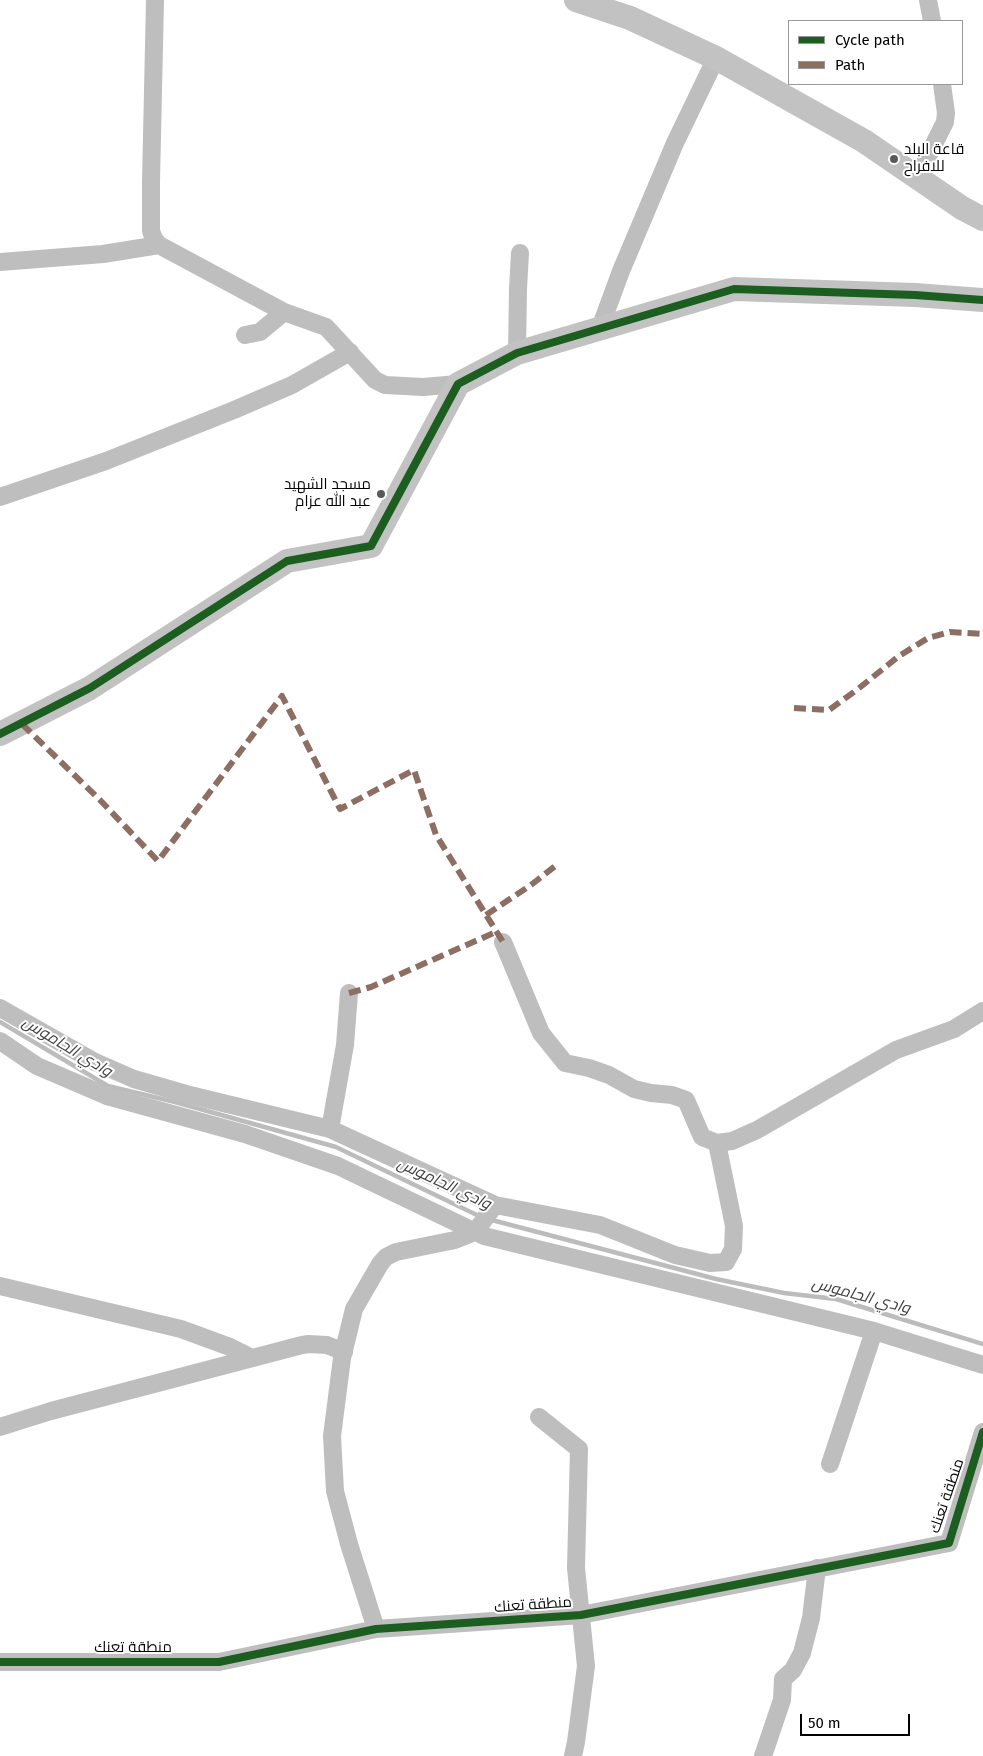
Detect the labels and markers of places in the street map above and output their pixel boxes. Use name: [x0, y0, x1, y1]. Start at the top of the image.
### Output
place label: قاعة البلد للافراح: [904, 141, 964, 176]
marker: قاعة البلد للافراح: [888, 153, 900, 165]
place label: مسجد الشهيد عبد الله عزام: [284, 476, 371, 511]
marker: مسجد الشهيد عبد الله عزام: [375, 488, 387, 500]

